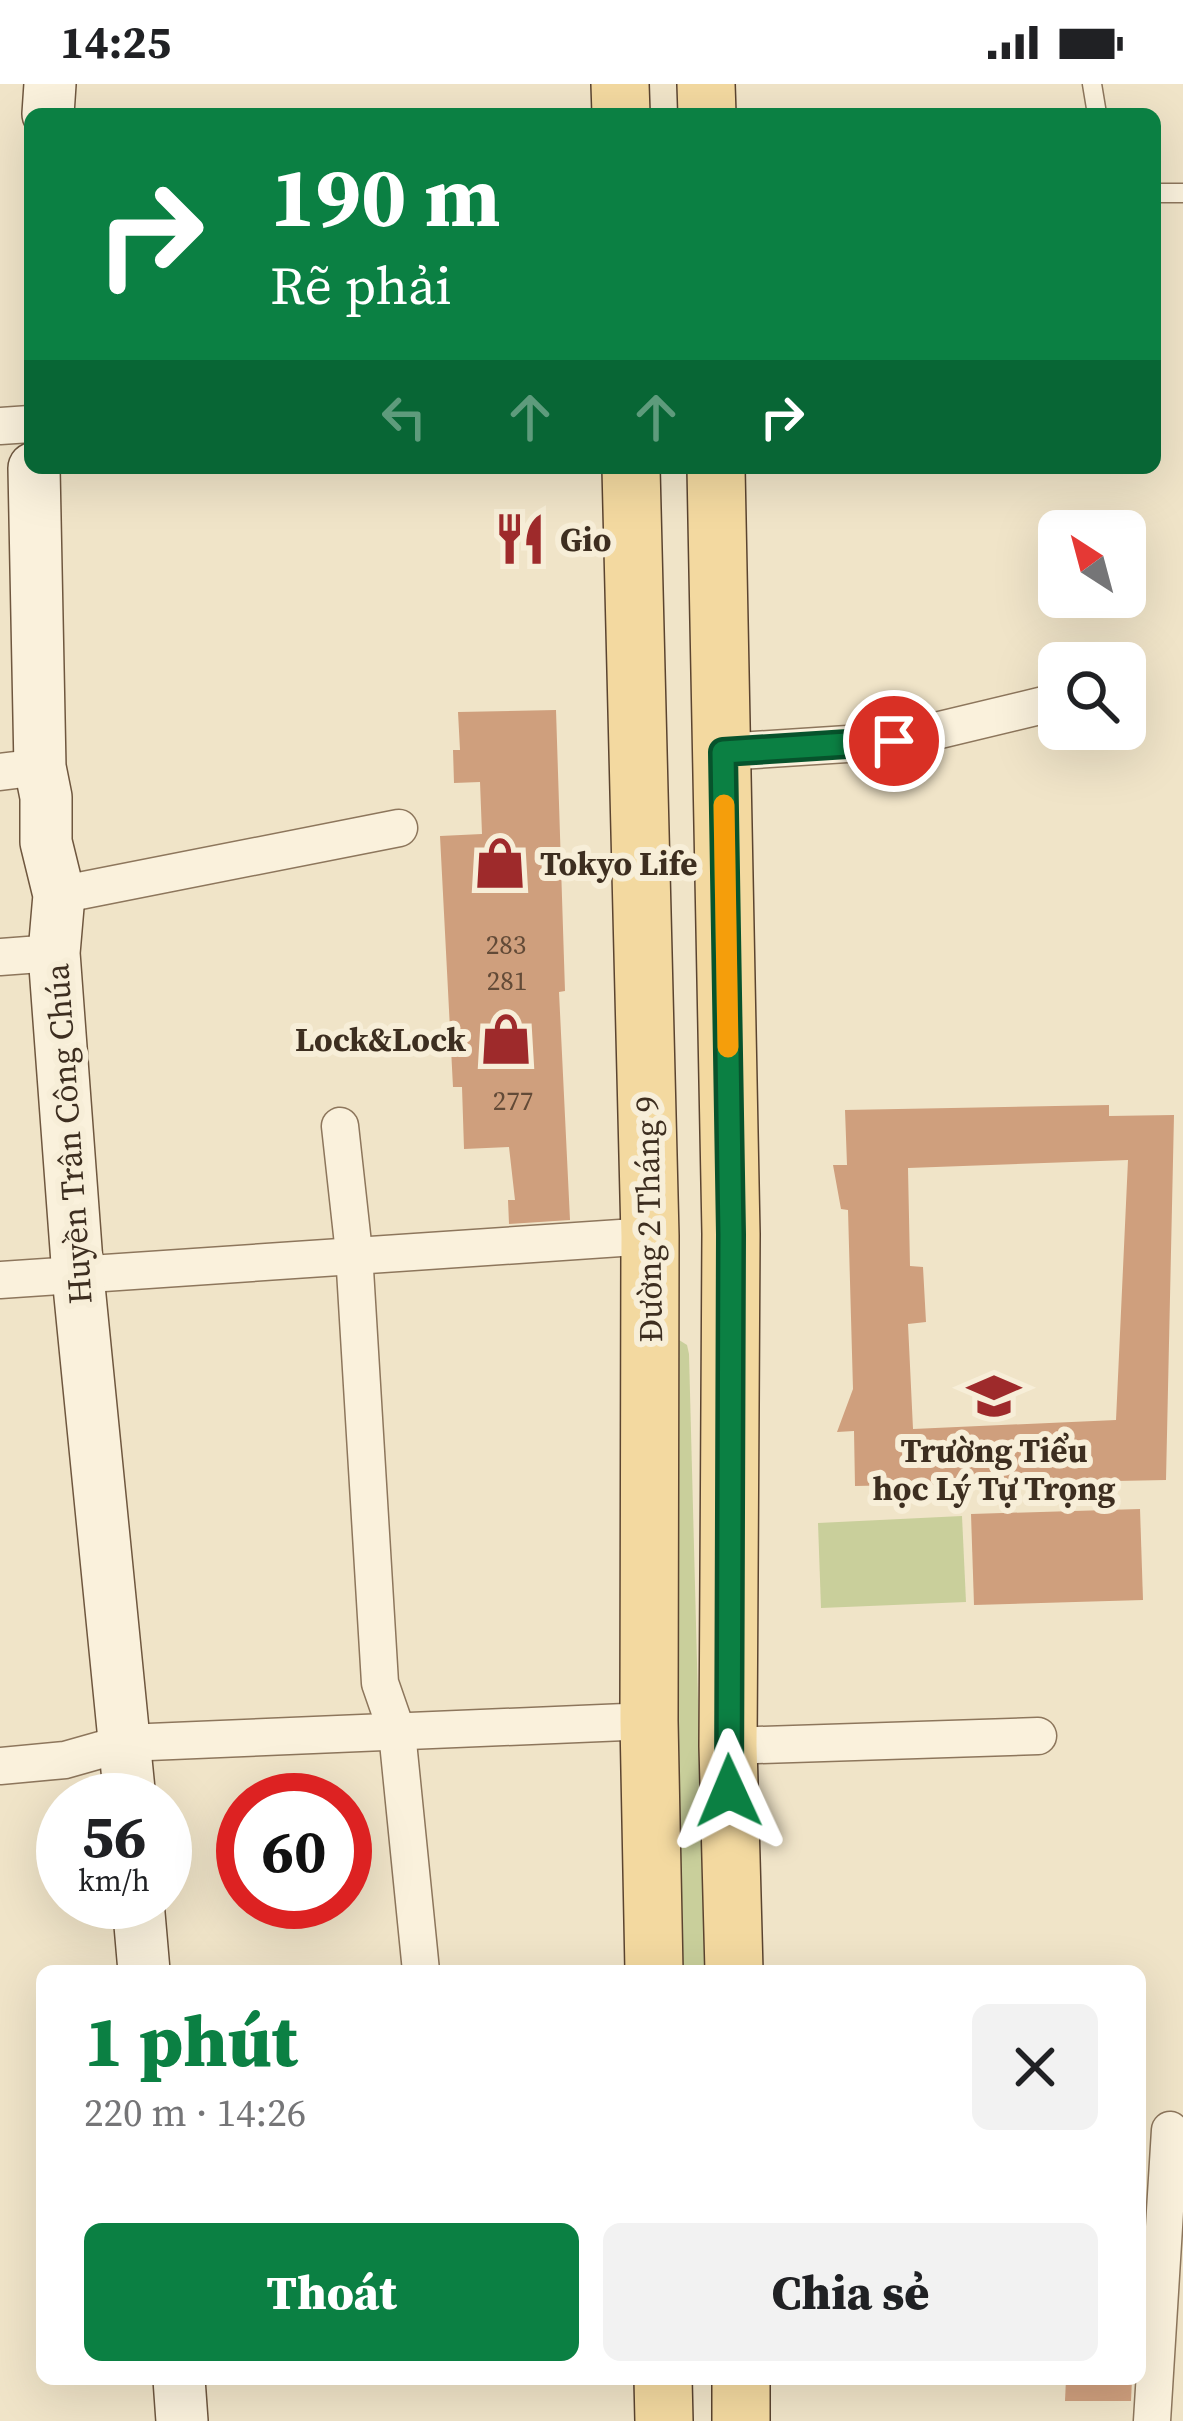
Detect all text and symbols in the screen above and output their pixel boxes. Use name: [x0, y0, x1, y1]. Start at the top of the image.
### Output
text: 14:25: [60, 11, 171, 73]
text: 190 m: [270, 139, 501, 254]
icon: right: [72, 156, 228, 312]
text: Rẽ phải: [270, 248, 452, 322]
icon: left: [371, 384, 437, 450]
icon: ahead: [497, 384, 563, 450]
icon: ahead: [623, 384, 689, 450]
icon: right: [749, 384, 815, 450]
restaurant icon: Gio: [491, 510, 549, 568]
north arrow: [1038, 510, 1146, 618]
map controls: [1038, 510, 1146, 750]
place label: Gio: [560, 517, 611, 562]
button: search: [1038, 642, 1146, 750]
pin: [843, 690, 945, 792]
icon: arrive: [861, 708, 927, 774]
shop icon: Tokyo Life: [471, 834, 529, 892]
place label: Tokyo Life: [540, 841, 697, 886]
house number: 283: [486, 926, 526, 963]
street label: Huyền Trân Công Chúa: [34, 962, 103, 1306]
house number: 281: [487, 962, 527, 999]
shop icon: Lock&Lock: [477, 1010, 535, 1068]
place label: Lock&Lock: [295, 1017, 466, 1062]
house number: 277: [493, 1082, 533, 1119]
street label: Đường 2 Tháng 9: [624, 1095, 673, 1343]
school or university icon: Trường Tiểu học Lý Tự Trọng: [965, 1367, 1023, 1425]
place label: Trường Tiểu học Lý Tự Trọng: [873, 1428, 1116, 1511]
position arrow: [666, 1728, 792, 1854]
speed limit sign: 60: [216, 1773, 372, 1929]
text: 56: [81, 1795, 147, 1877]
text: km/h: [78, 1860, 150, 1901]
text: 1 phút: [84, 1991, 298, 2090]
button: close: [972, 2004, 1098, 2130]
text: 220 m · 14:26: [84, 2086, 306, 2139]
button: Thoát: [84, 2223, 579, 2361]
button: Chia sẻ: [603, 2223, 1098, 2361]

